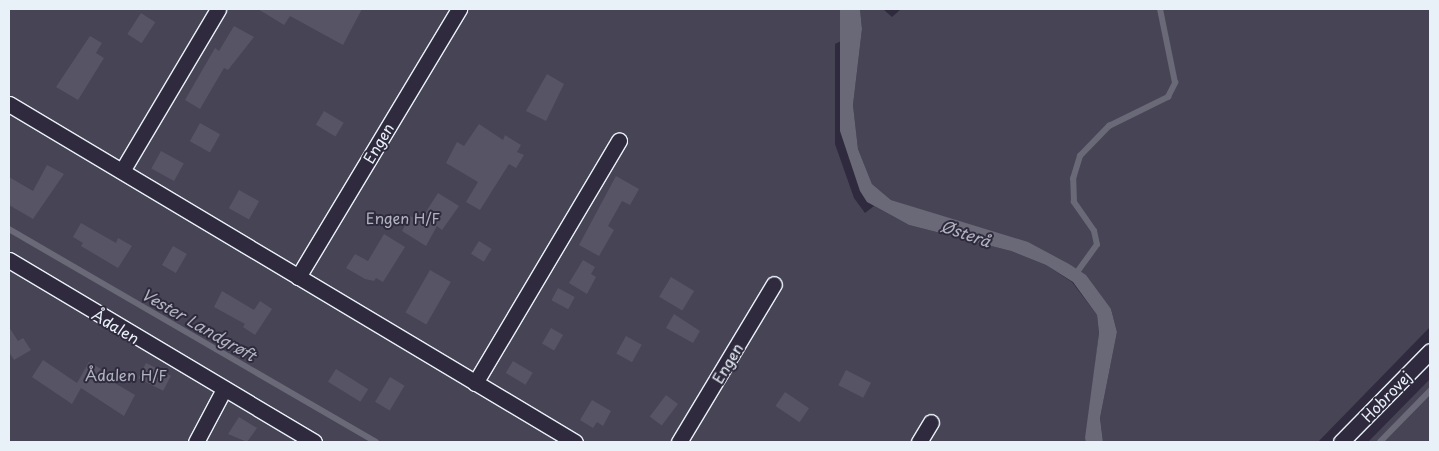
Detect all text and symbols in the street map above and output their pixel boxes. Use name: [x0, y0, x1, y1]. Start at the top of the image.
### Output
street label: Engen: [359, 120, 397, 166]
park label: Engen H/F: [365, 209, 441, 227]
water label: Østerå: [939, 216, 993, 250]
water label: Vester Landgrøft: [138, 283, 260, 365]
street label: Ådalen: [89, 305, 143, 347]
street label: Engen: [708, 340, 746, 386]
park label: Ådalen H/F: [84, 366, 168, 384]
street label: Hobrovej: [1357, 367, 1415, 425]

